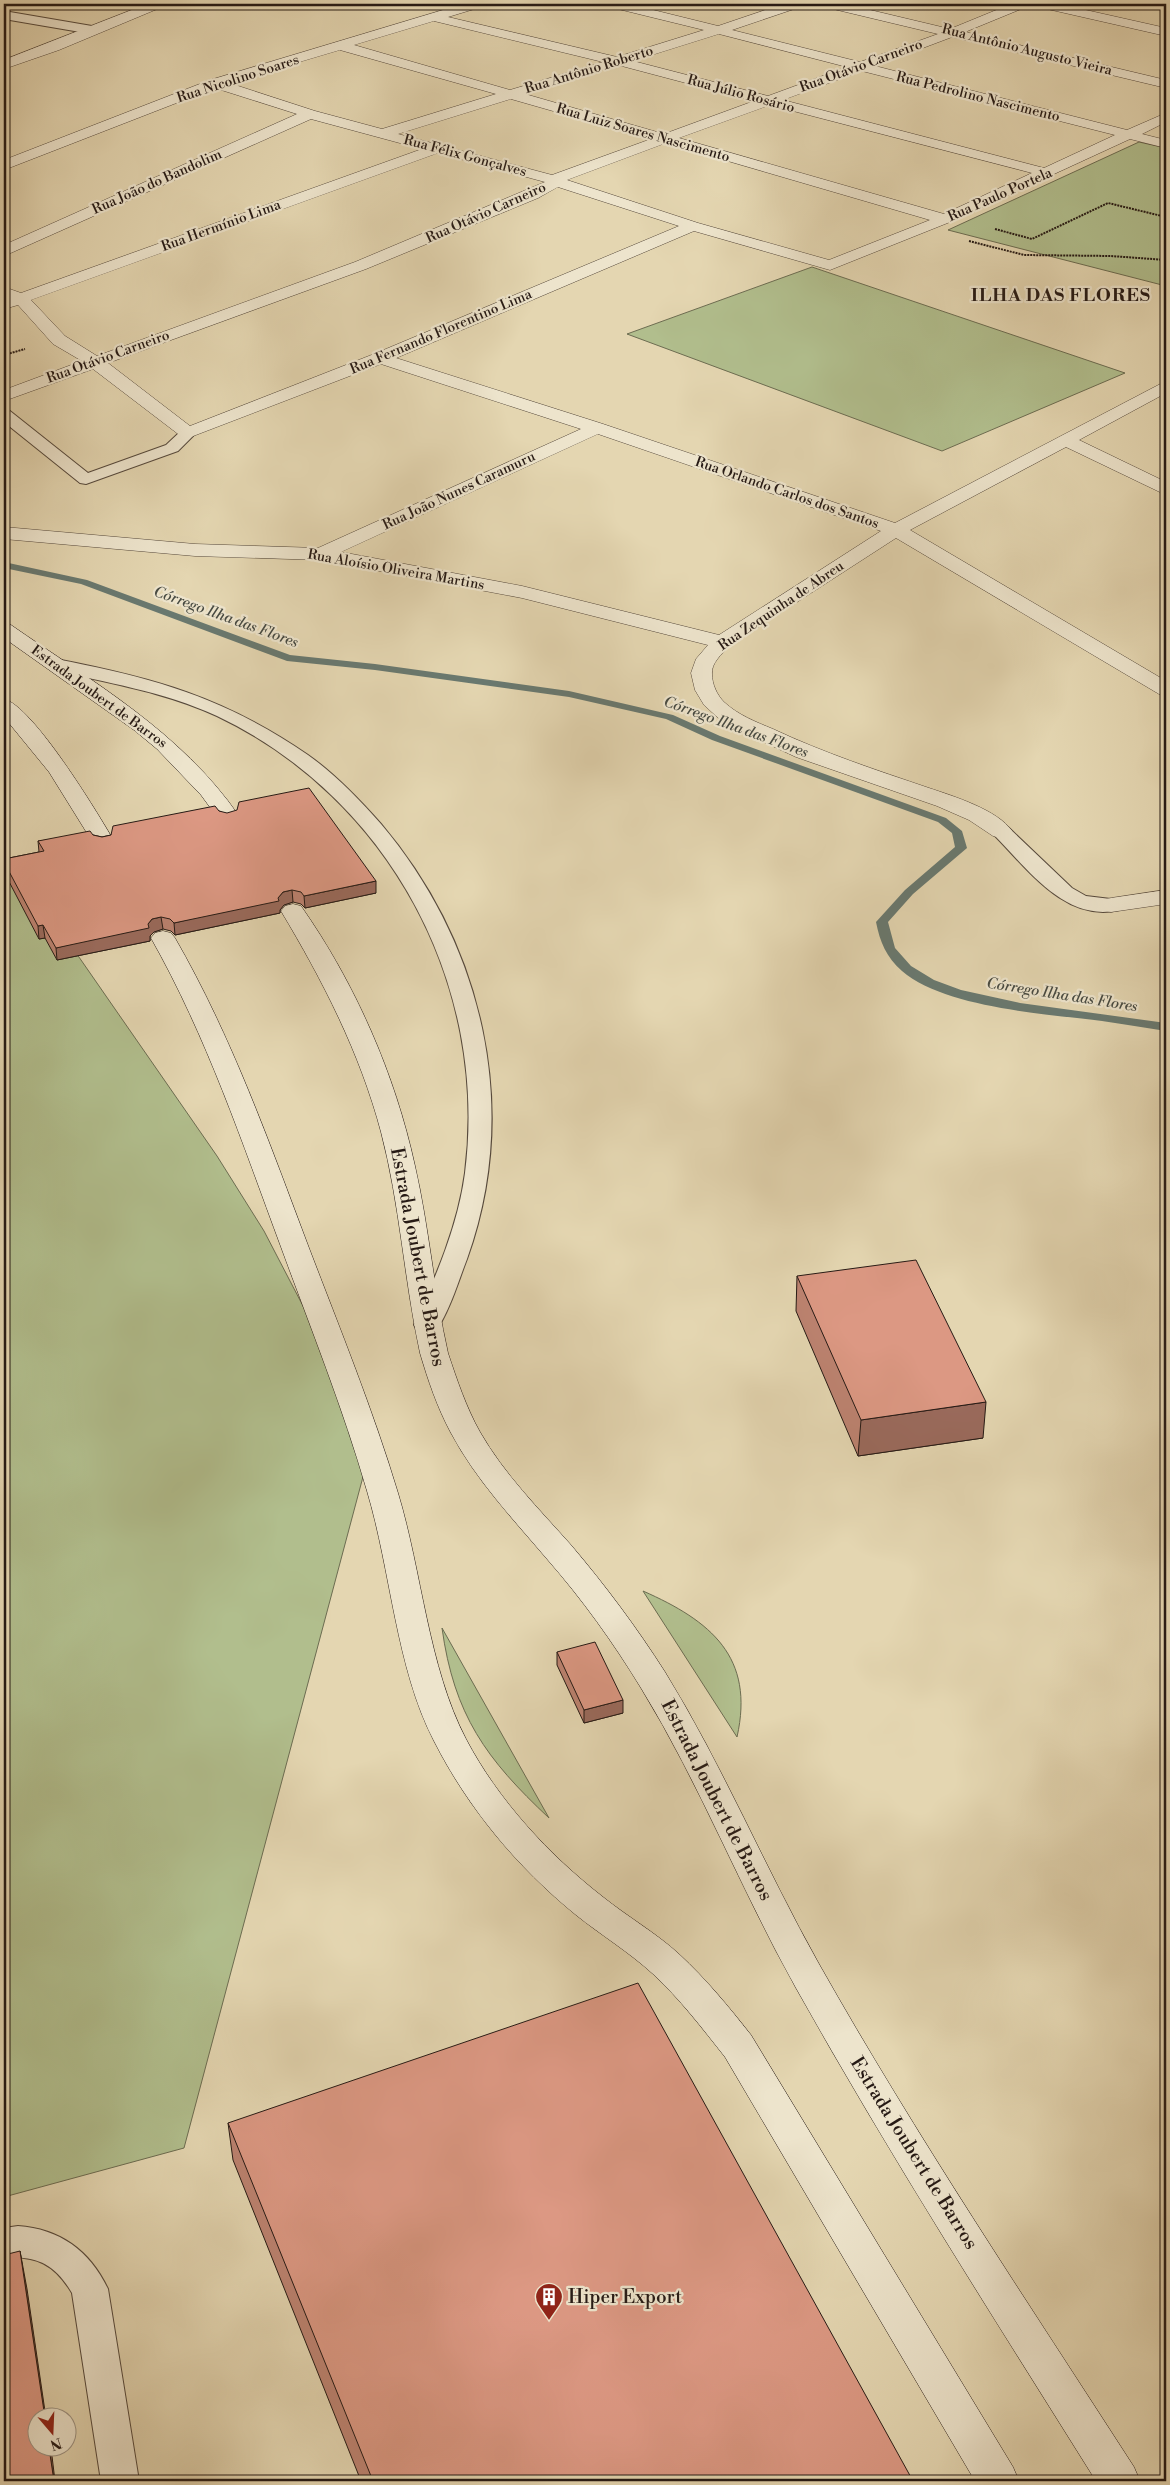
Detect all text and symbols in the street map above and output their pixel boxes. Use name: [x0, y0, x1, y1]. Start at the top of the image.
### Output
street label: Rua Antônio Augusto Vieira: [940, 20, 1115, 80]
street label: Rua Otávio Carneiro: [797, 35, 925, 97]
street label: Rua Antônio Roberto: [523, 42, 656, 98]
street label: Rua Nicolino Soares: [175, 51, 301, 107]
street label: Rua Pedrolino Nascimento: [894, 68, 1062, 126]
street label: Rua Júlio Rosário: [685, 71, 797, 117]
street label: Rua Luiz Soares Nascimento: [554, 100, 732, 166]
street label: Rua Félix Gonçalves: [402, 131, 528, 181]
street label: Rua João do Bandolim: [89, 145, 225, 219]
street label: Rua Paulo Portela: [945, 164, 1056, 226]
street label: Rua Otávio Carneiro: [423, 178, 549, 248]
street label: Rua Hermínio Lima: [159, 196, 284, 256]
district label: ILHA DAS FLORES: [971, 284, 1151, 307]
street label: Rua Fernando Florentino Lima: [347, 285, 536, 379]
street label: Rua Otávio Carneiro: [44, 326, 172, 388]
street label: Rua João Nunes Caramuru: [380, 448, 538, 534]
street label: Rua Orlando Carlos dos Santos: [693, 453, 881, 533]
street label: Rua Aloísio Oliveira Martins: [306, 546, 486, 594]
street label: Rua Zequinha de Abreu: [715, 557, 847, 655]
water label: Córrego Ilha das Flores: [151, 582, 301, 652]
street label: Estrada Joubert de Barros: [27, 641, 171, 753]
water label: Córrego Ilha das Flores: [661, 692, 811, 762]
water label: Córrego Ilha das Flores: [985, 974, 1139, 1016]
street label: Estrada Joubert de Barros: [385, 1145, 451, 1369]
street label: Estrada Joubert de Barros: [656, 1695, 778, 1905]
street label: Estrada Joubert de Barros: [845, 2052, 983, 2254]
building icon: Hiper Export: [534, 2282, 564, 2321]
place label: Hiper Export: [568, 2285, 682, 2309]
north arrow: [28, 2408, 78, 2458]
text: N: [48, 2433, 64, 2454]

